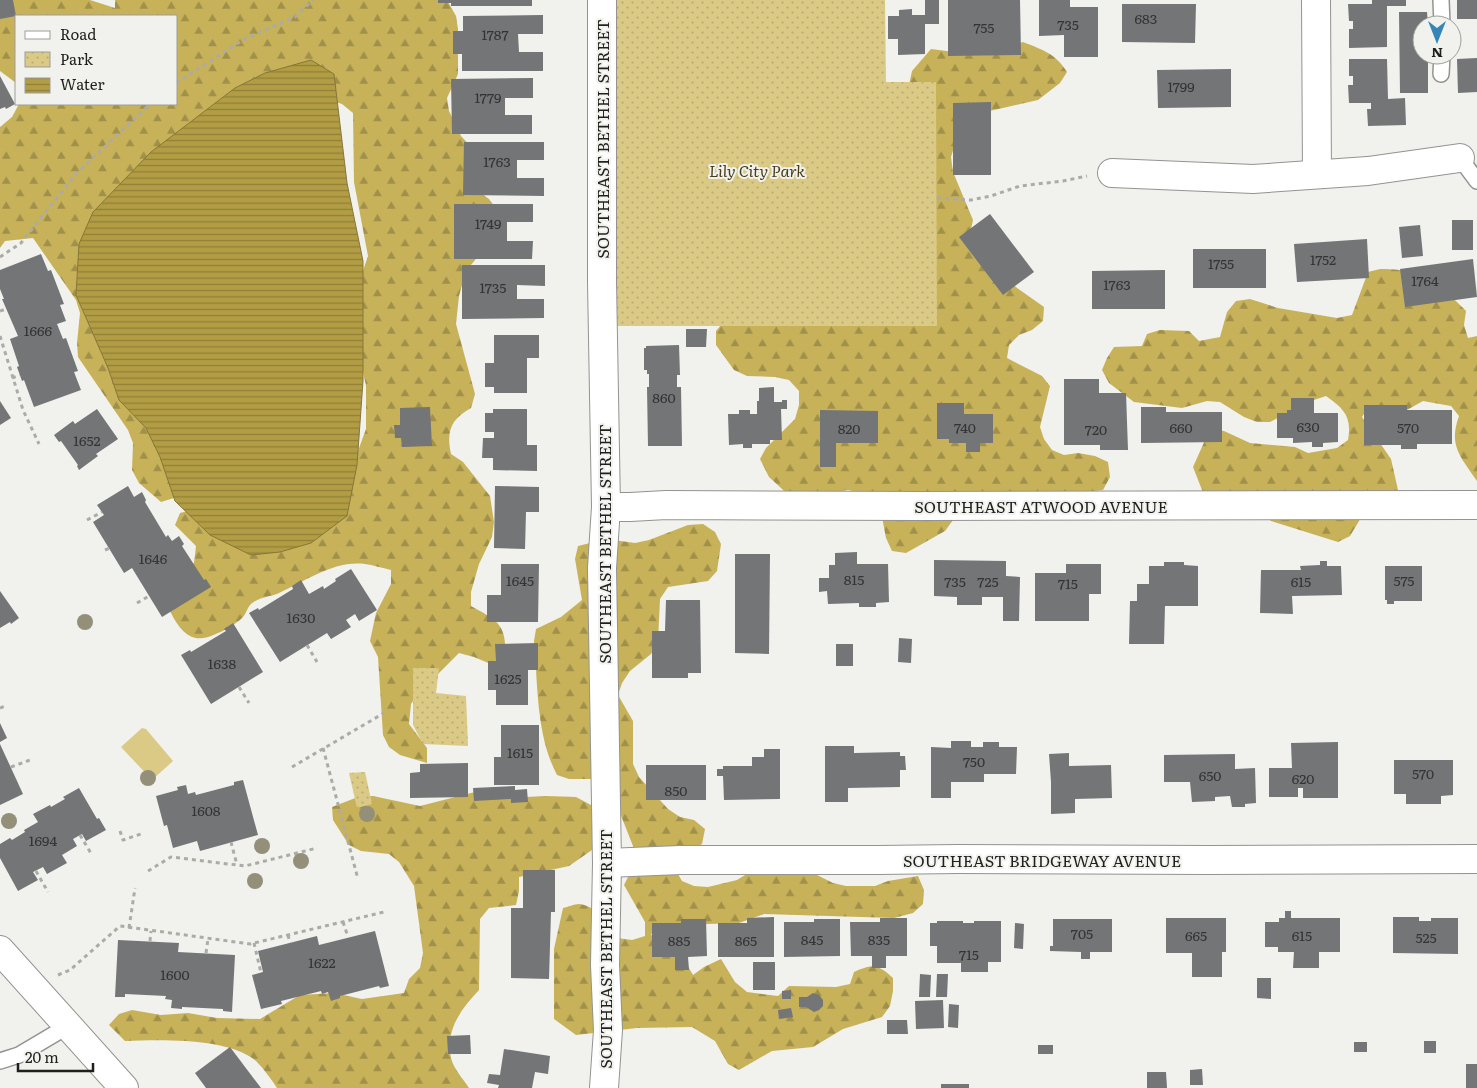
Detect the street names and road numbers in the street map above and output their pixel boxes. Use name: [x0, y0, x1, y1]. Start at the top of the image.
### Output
street label: SOUTHEAST BETHEL STREET: [590, 19, 614, 259]
street label: SOUTHEAST BETHEL STREET: [592, 424, 616, 664]
street label: SOUTHEAST ATWOOD AVENUE: [914, 494, 1168, 518]
street label: SOUTHEAST BETHEL STREET: [593, 829, 617, 1069]
street label: SOUTHEAST BRIDGEWAY AVENUE: [903, 848, 1181, 872]

